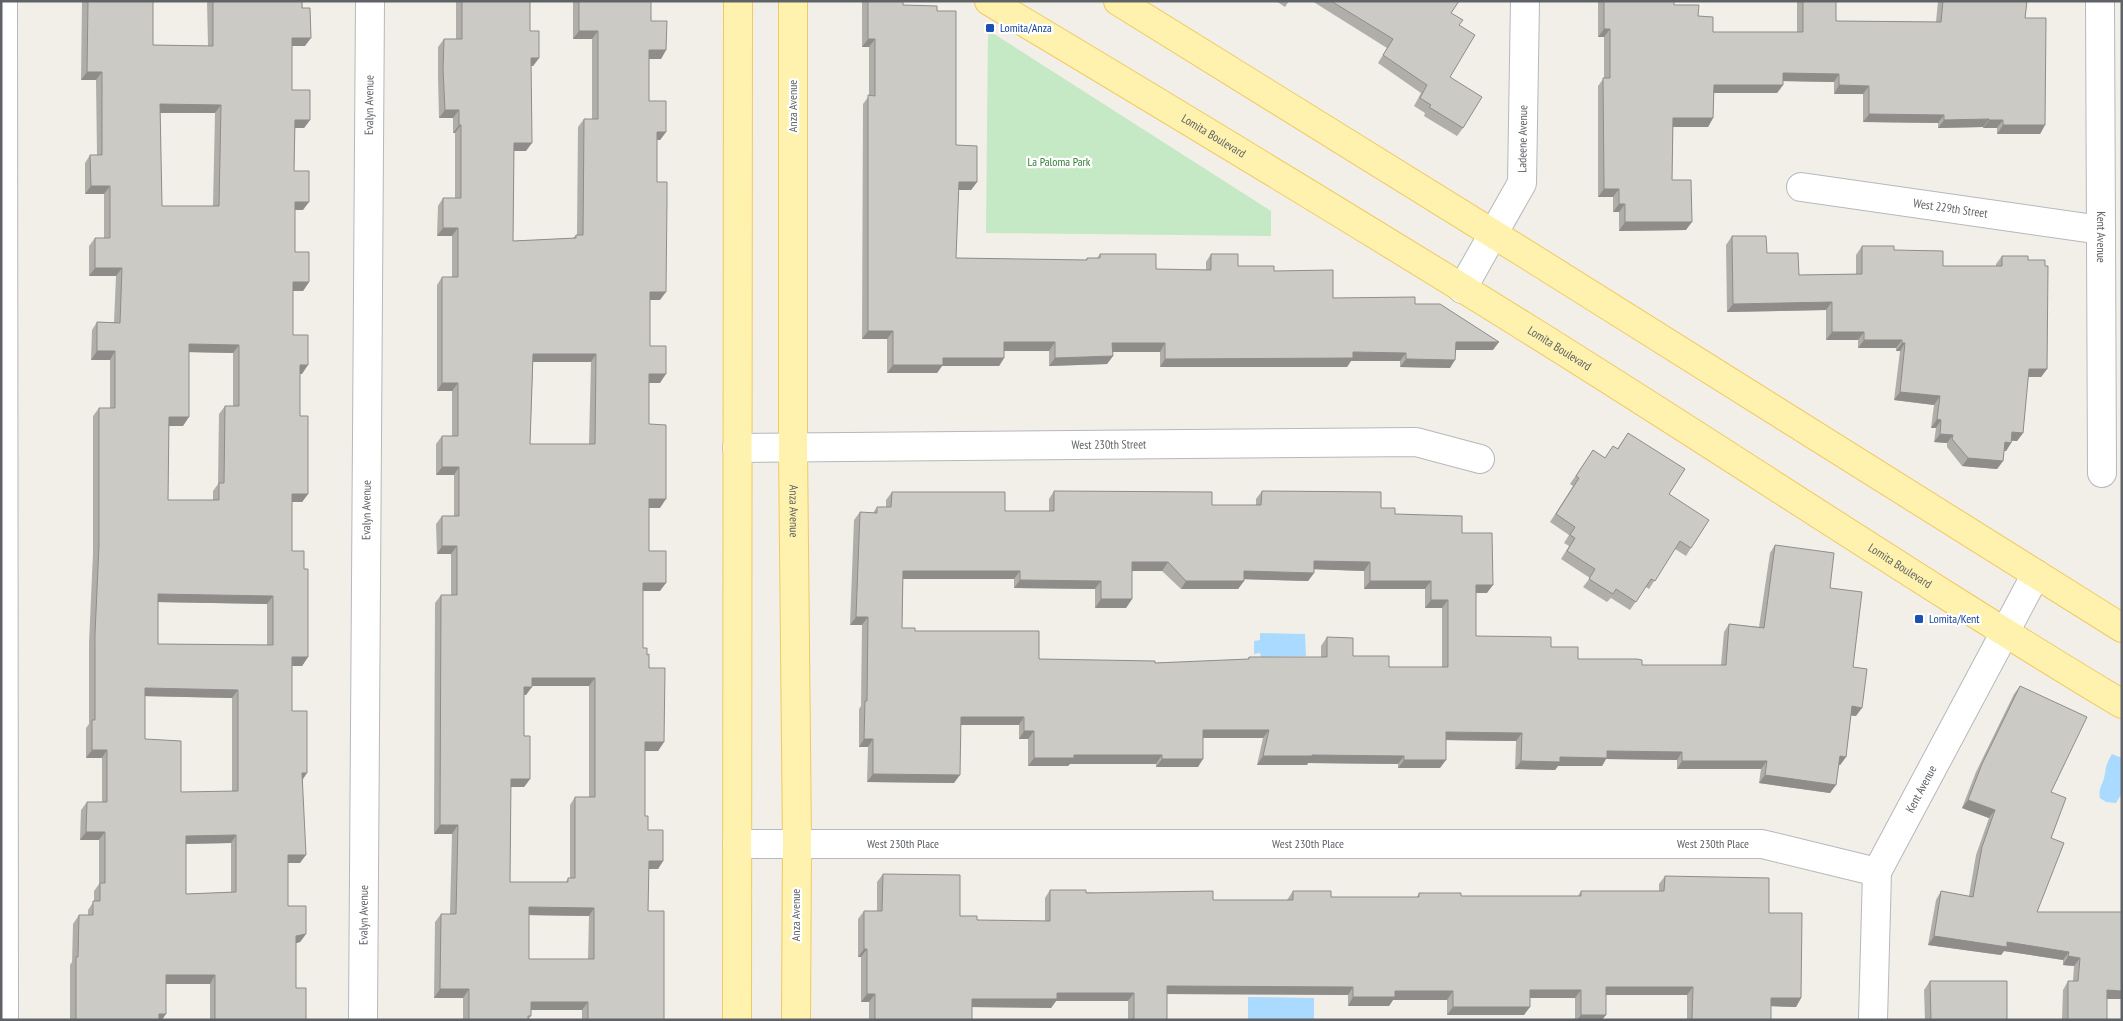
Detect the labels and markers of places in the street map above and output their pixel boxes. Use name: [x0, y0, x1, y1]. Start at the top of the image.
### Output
place label: Lomita/Anza: [1000, 20, 1052, 35]
marker: Lomita/Anza: [984, 22, 996, 34]
place label: Lomita/Kent: [1929, 611, 1980, 626]
marker: Lomita/Kent: [1913, 613, 1925, 625]

